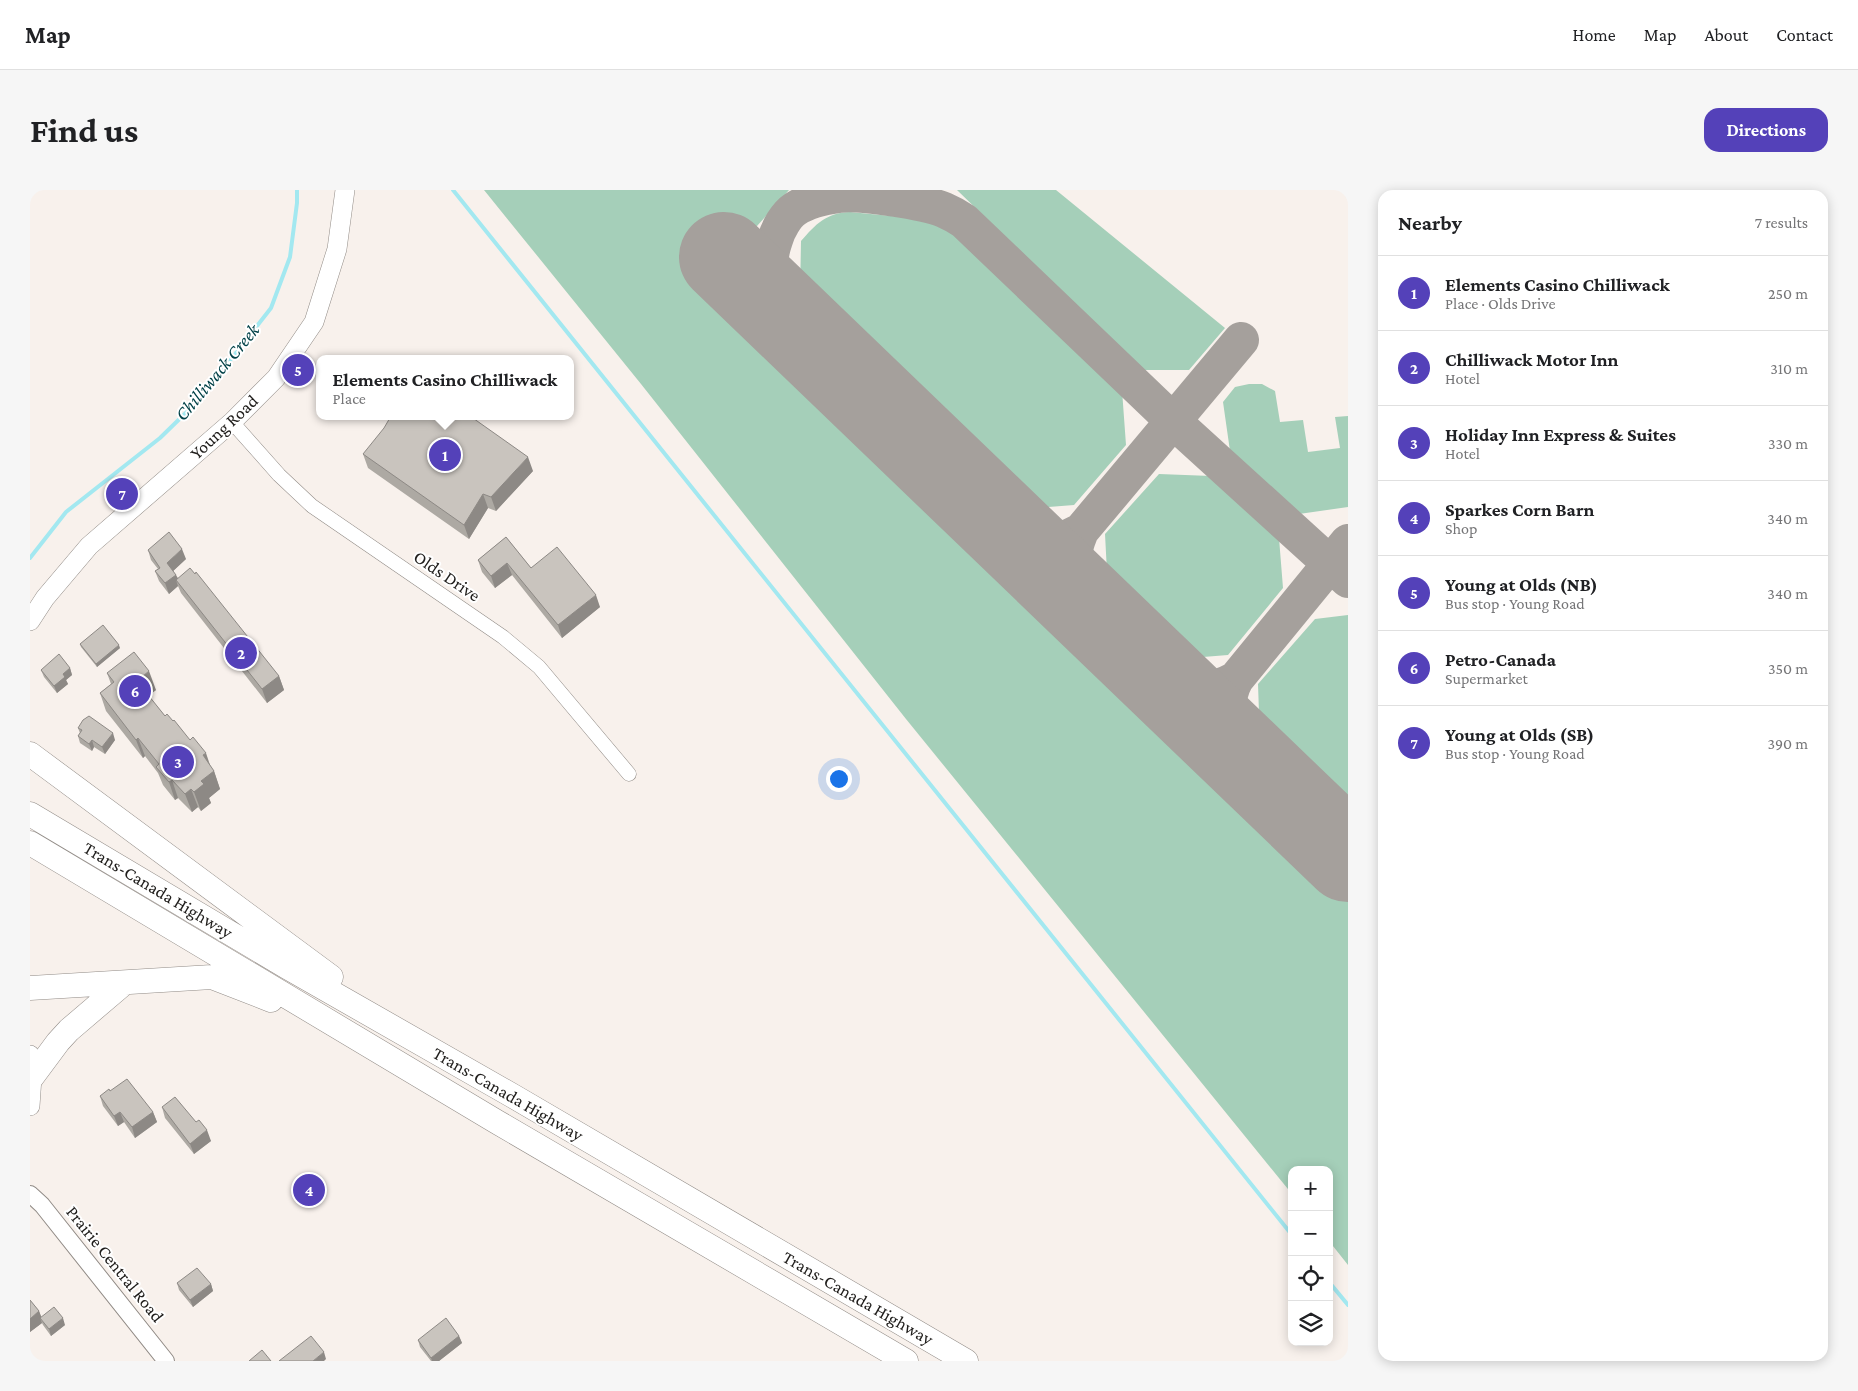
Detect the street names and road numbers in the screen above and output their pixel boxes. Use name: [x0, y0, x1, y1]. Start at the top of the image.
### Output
street label: Young Road: [186, 390, 262, 463]
street label: Olds Drive: [410, 546, 484, 606]
street label: Trans-Canada Highway: [80, 838, 237, 943]
street label: Trans-Canada Highway: [429, 1043, 587, 1146]
street label: Prairie Central Road: [62, 1202, 168, 1326]
street label: Trans-Canada Highway: [779, 1247, 937, 1350]

